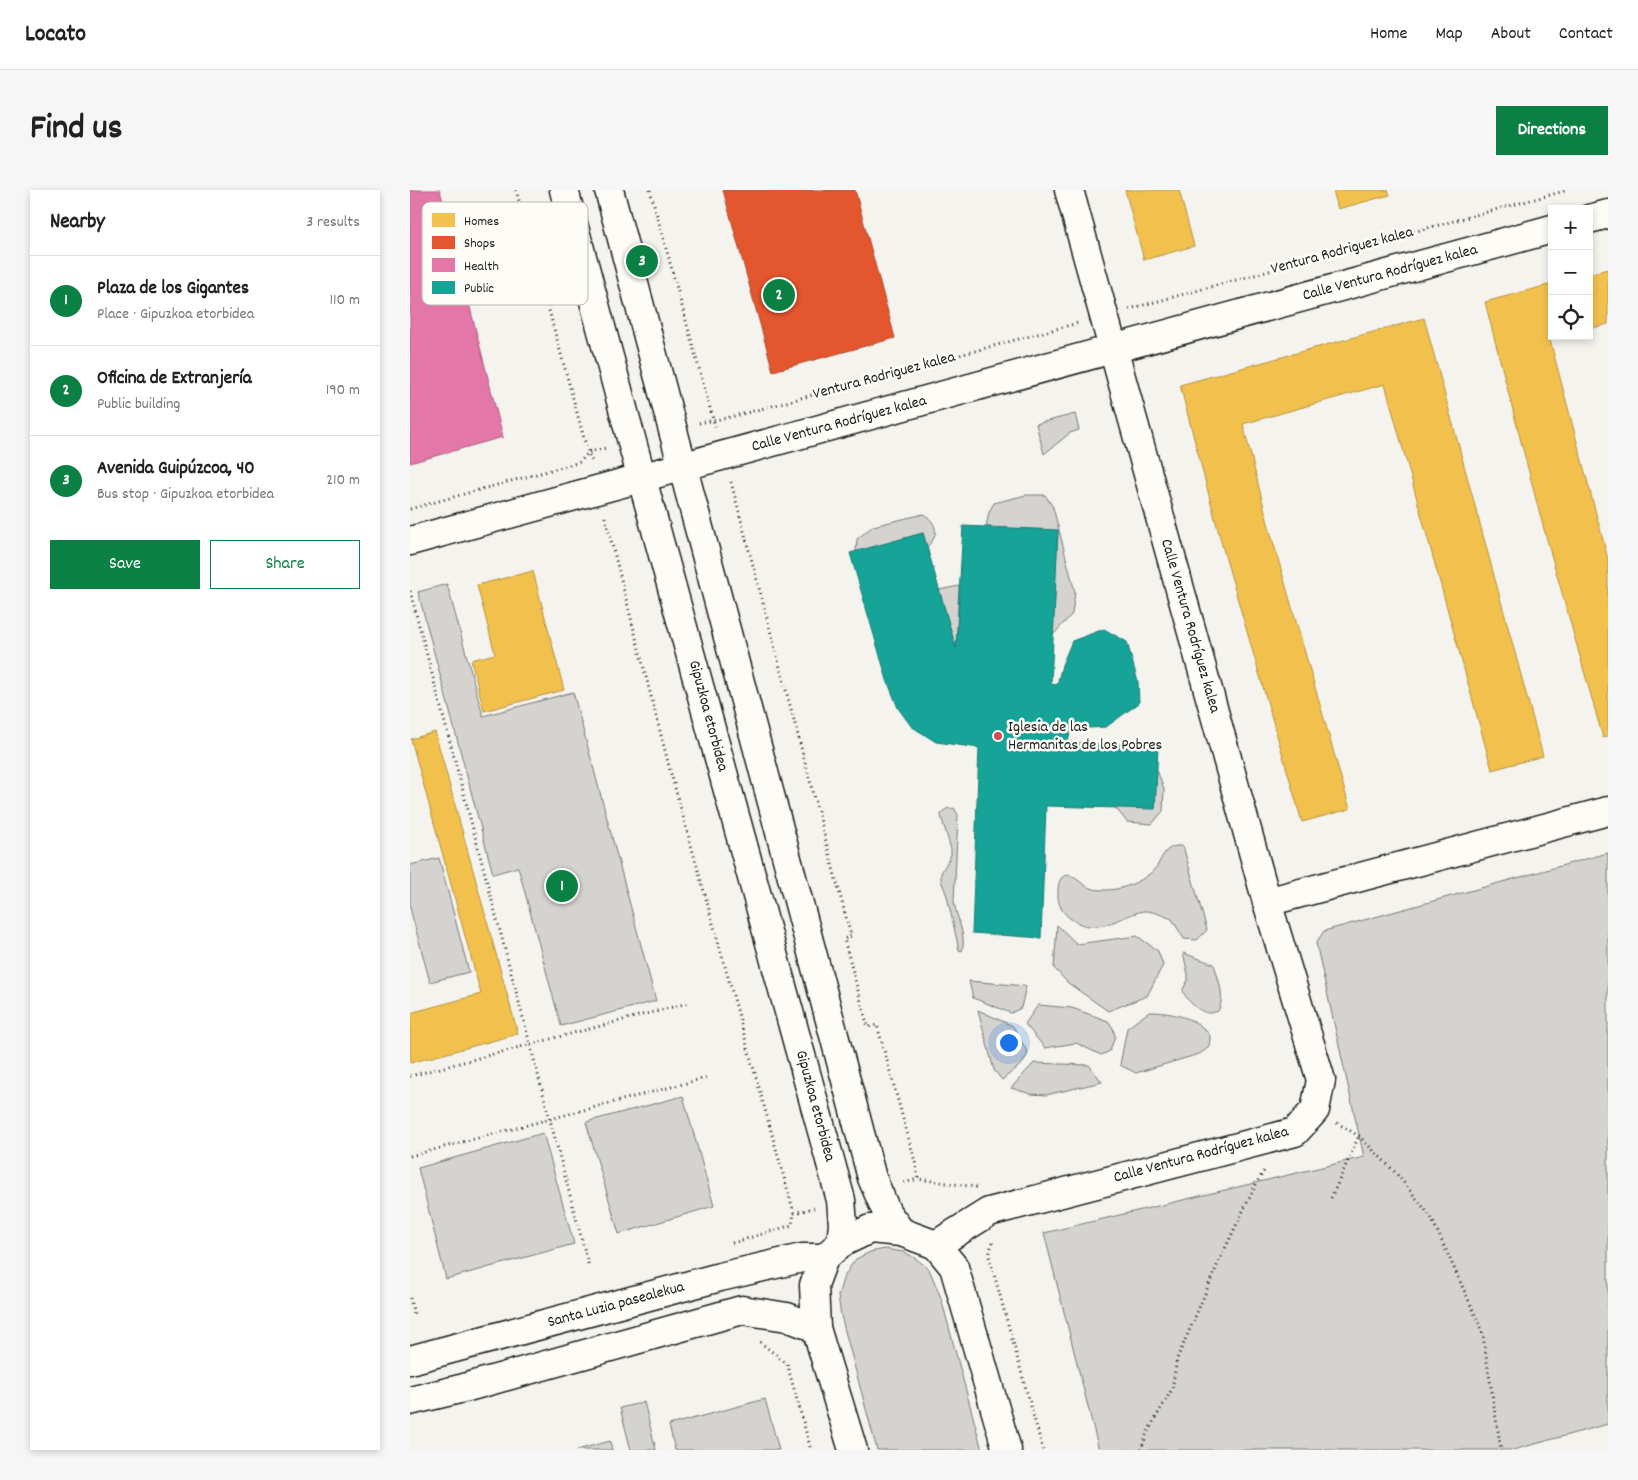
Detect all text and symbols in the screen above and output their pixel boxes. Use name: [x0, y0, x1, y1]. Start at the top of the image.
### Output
text: Locato: [25, 18, 86, 52]
text: Home: [1370, 22, 1407, 47]
text: Map: [1435, 22, 1463, 47]
text: About: [1491, 22, 1531, 47]
text: Contact: [1559, 22, 1613, 47]
text: Find us: [30, 105, 122, 155]
button: Directions: [1496, 106, 1608, 155]
legend: [422, 202, 588, 305]
map controls: [1548, 205, 1593, 340]
button: +: [1548, 205, 1593, 250]
text: Nearby: [50, 208, 105, 238]
text: 3 results: [306, 211, 360, 234]
text: Homes: [464, 212, 499, 232]
street label: Ventura Rodriguez kalea: [1268, 221, 1416, 281]
text: Shops: [464, 234, 495, 254]
street label: Calle Ventura Rodríguez kalea: [1300, 238, 1480, 307]
pin: 3: [626, 242, 658, 280]
button: −: [1548, 250, 1593, 295]
text: Health: [464, 257, 499, 277]
text: Plaza de los Gigantes: [97, 276, 249, 303]
pin: 2: [763, 276, 795, 314]
text: Public: [464, 279, 494, 299]
text: 1: [64, 289, 68, 312]
text: 110 m: [330, 289, 360, 312]
button: locate: [1548, 295, 1593, 340]
text: Place · Gipuzkoa etorbidea: [97, 303, 254, 326]
street label: Ventura Rodriguez kalea: [810, 346, 958, 406]
text: Oficina de Extranjería: [97, 366, 252, 393]
text: 2: [63, 379, 70, 402]
text: 190 m: [326, 379, 360, 402]
street label: Calle Ventura Rodríguez kalea: [749, 389, 929, 458]
text: Public building: [97, 393, 180, 416]
text: Avenida Guipúzcoa, 40: [97, 456, 255, 483]
text: 3: [62, 469, 70, 492]
text: 210 m: [326, 469, 360, 492]
text: Bus stop · Gipuzkoa etorbidea: [97, 483, 274, 506]
street label: Calle Ventura Rodríguez kalea: [1154, 536, 1226, 716]
button: Save: [50, 540, 200, 589]
button: Share: [210, 540, 360, 589]
street label: Gipuzkoa etorbidea: [682, 658, 734, 775]
place label: Iglesia de las Hermanitas de los Pobres: [1008, 716, 1163, 757]
marker: Iglesia de las Hermanitas de los Pobres: [992, 730, 1004, 742]
pin: 1: [546, 867, 578, 905]
your location: [996, 1030, 1022, 1056]
street label: Gipuzkoa etorbidea: [789, 1048, 841, 1165]
street label: Calle Ventura Rodríguez kalea: [1111, 1120, 1291, 1189]
street label: Santa Luzia pasealekua: [545, 1276, 687, 1334]

